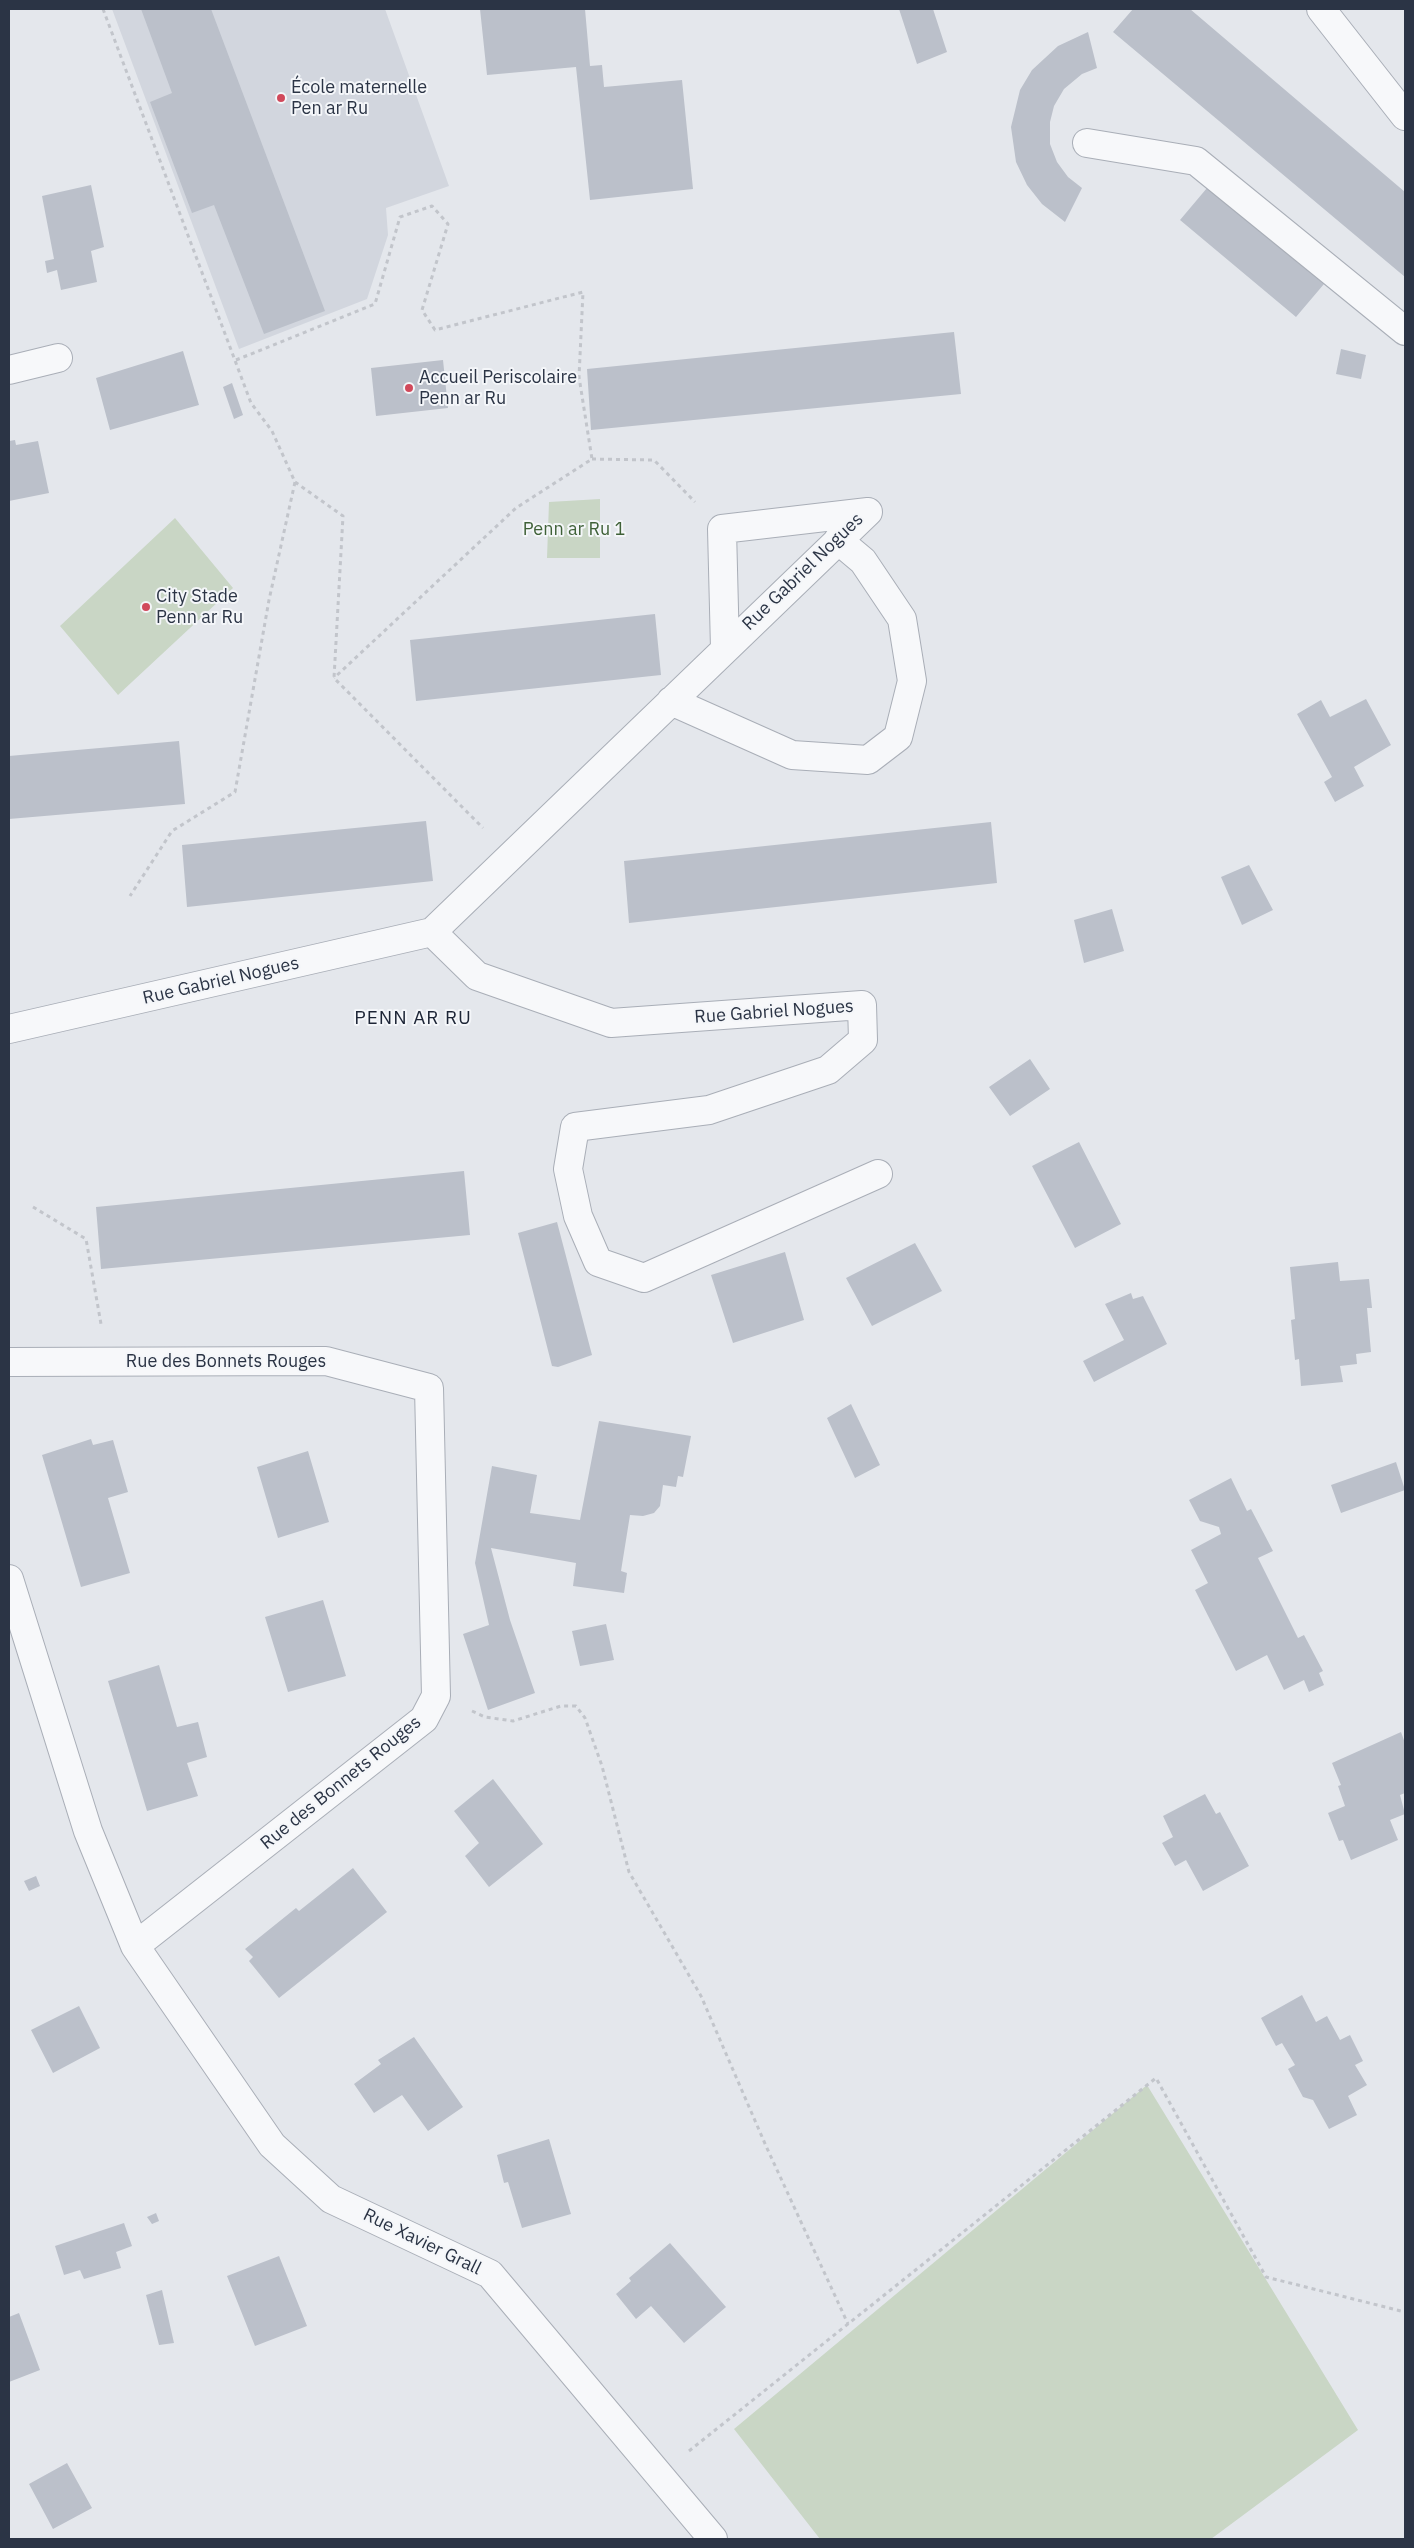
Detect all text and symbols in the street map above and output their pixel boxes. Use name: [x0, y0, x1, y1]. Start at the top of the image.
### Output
place label: École maternelle Pen ar Ru: [291, 77, 427, 120]
marker: École maternelle Pen ar Ru: [275, 92, 287, 104]
place label: Accueil Periscolaire Penn ar Ru: [419, 367, 577, 409]
marker: Accueil Periscolaire Penn ar Ru: [403, 382, 415, 394]
street label: Rue Gabriel Nogues: [738, 509, 868, 635]
park label: Penn ar Ru 1: [523, 519, 625, 541]
place label: City Stade Penn ar Ru: [156, 586, 243, 628]
marker: City Stade Penn ar Ru: [140, 601, 152, 613]
street label: Rue Gabriel Nogues: [141, 953, 301, 1009]
street label: Rue Gabriel Nogues: [694, 996, 854, 1028]
district label: PENN AR RU: [353, 1008, 473, 1030]
street label: Rue des Bonnets Rouges: [126, 1351, 326, 1373]
street label: Rue des Bonnets Rouges: [256, 1712, 426, 1854]
street label: Rue Xavier Grall: [359, 2204, 485, 2280]

